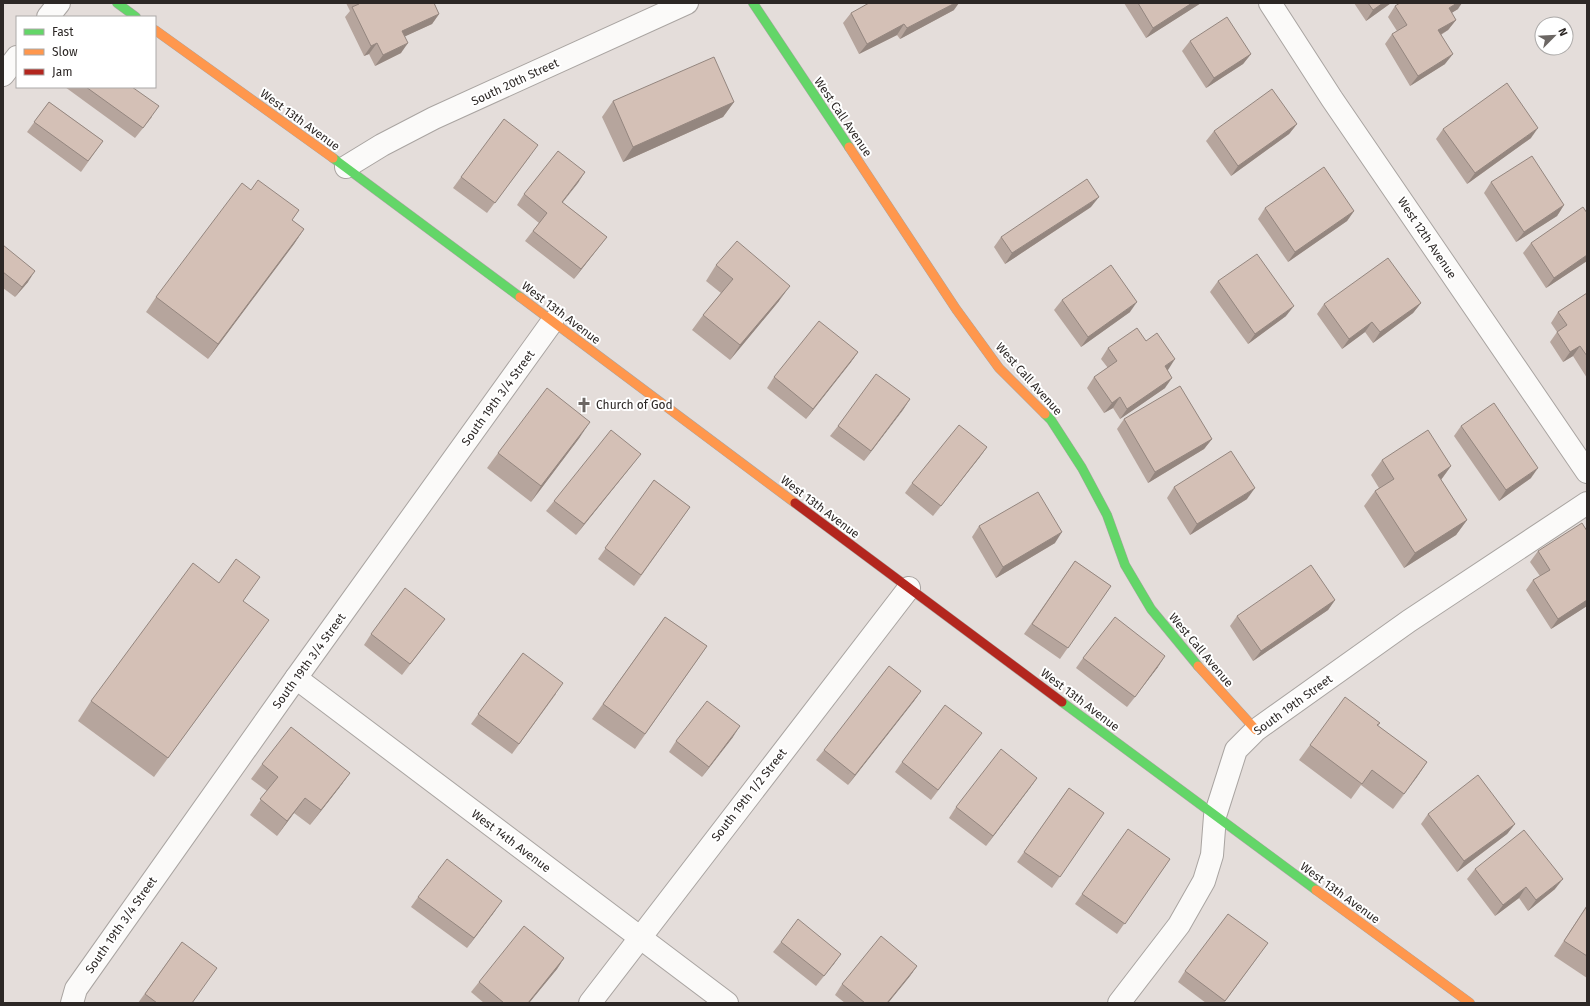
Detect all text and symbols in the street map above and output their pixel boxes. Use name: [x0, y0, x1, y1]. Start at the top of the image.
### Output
legend: [16, 16, 156, 88]
north arrow: [1534, 16, 1574, 56]
text: Fast: [52, 25, 74, 39]
text: N: [1555, 26, 1570, 38]
text: Slow: [52, 45, 78, 59]
street label: South 20th Street: [469, 55, 562, 108]
text: Jam: [52, 65, 72, 79]
street label: West Call Avenue: [811, 75, 875, 159]
street label: West 13th Avenue: [257, 86, 343, 154]
street label: West 12th Avenue: [1395, 195, 1459, 281]
street label: West 13th Avenue: [519, 279, 603, 347]
street label: West Call Avenue: [993, 340, 1065, 418]
street label: South 19th 3/4 Street: [459, 347, 538, 448]
church icon: Church of God: [575, 396, 593, 414]
place label: Church of God: [596, 398, 673, 412]
street label: West 13th Avenue: [778, 473, 862, 541]
street label: South 19th 3/4 Street: [270, 610, 349, 711]
street label: West Call Avenue: [1166, 610, 1236, 690]
street label: West 13th Avenue: [1038, 666, 1122, 734]
street label: South 19th Street: [1251, 671, 1336, 738]
street label: South 19th 1/2 Street: [708, 745, 790, 844]
street label: West 14th Avenue: [469, 807, 553, 875]
street label: West 13th Avenue: [1297, 859, 1383, 927]
street label: South 19th 3/4 Street: [82, 873, 160, 976]

